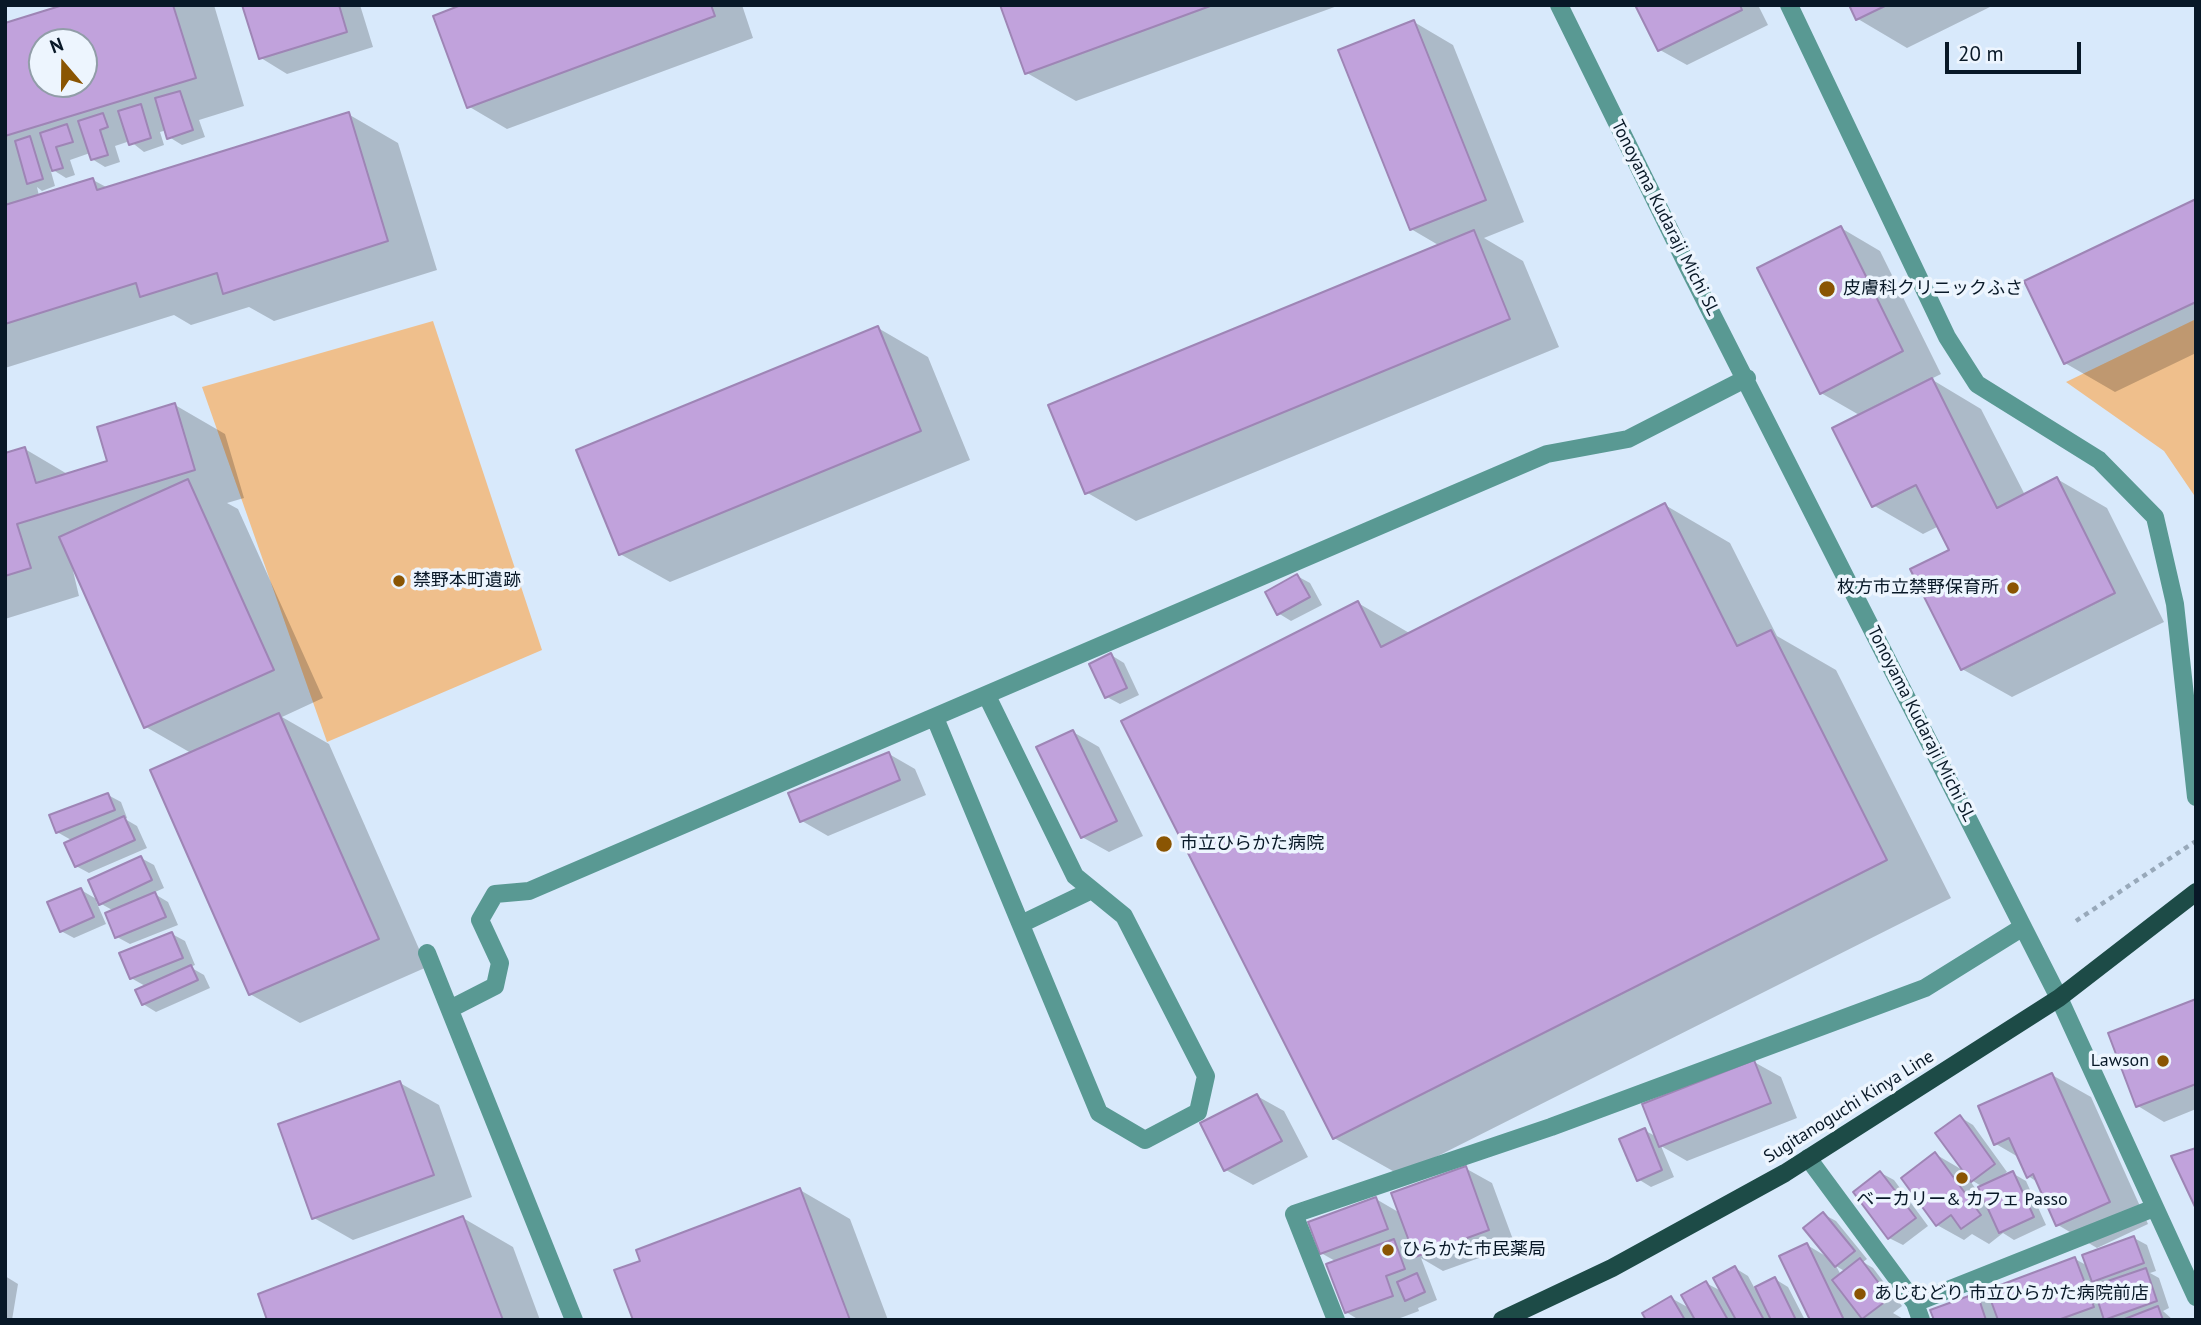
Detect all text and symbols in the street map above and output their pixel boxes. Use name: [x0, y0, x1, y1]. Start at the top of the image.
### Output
north arrow: [28, 28, 98, 98]
scale bar: [1949, 28, 2086, 72]
text: N: [47, 32, 66, 59]
text: 20 m: [1958, 40, 2004, 67]
street label: Tonoyama Kudaraji Michi SL: [1606, 117, 1724, 319]
place label: 皮膚科クリニックふさ: [1843, 278, 2023, 300]
marker: 皮膚科クリニックふさ: [1817, 279, 1837, 299]
place label: 禁野本町遺跡: [413, 570, 521, 592]
marker: 禁野本町遺跡: [391, 573, 407, 589]
place label: 枚方市立禁野保育所: [1837, 577, 1999, 599]
marker: 枚方市立禁野保育所: [2005, 580, 2021, 596]
street label: Tonoyama Kudaraji Michi SL: [1862, 623, 1980, 825]
place label: 市立ひらかた病院: [1180, 833, 1324, 855]
marker: 市立ひらかた病院: [1154, 834, 1174, 854]
street label: Sugitanoguchi Kinya Line: [1760, 1046, 1938, 1168]
place label: Lawson: [2091, 1050, 2149, 1072]
marker: Lawson: [2155, 1053, 2171, 1069]
marker: ベーカリー& カフェ Passo: [1954, 1170, 1970, 1186]
place label: ベーカリー& カフェ Passo: [1856, 1189, 2068, 1211]
place label: ひらかた市民薬局: [1402, 1239, 1546, 1261]
marker: ひらかた市民薬局: [1380, 1242, 1396, 1258]
place label: あじむどり 市立ひらかた病院前店: [1874, 1283, 2149, 1305]
marker: あじむどり 市立ひらかた病院前店: [1852, 1286, 1868, 1302]

